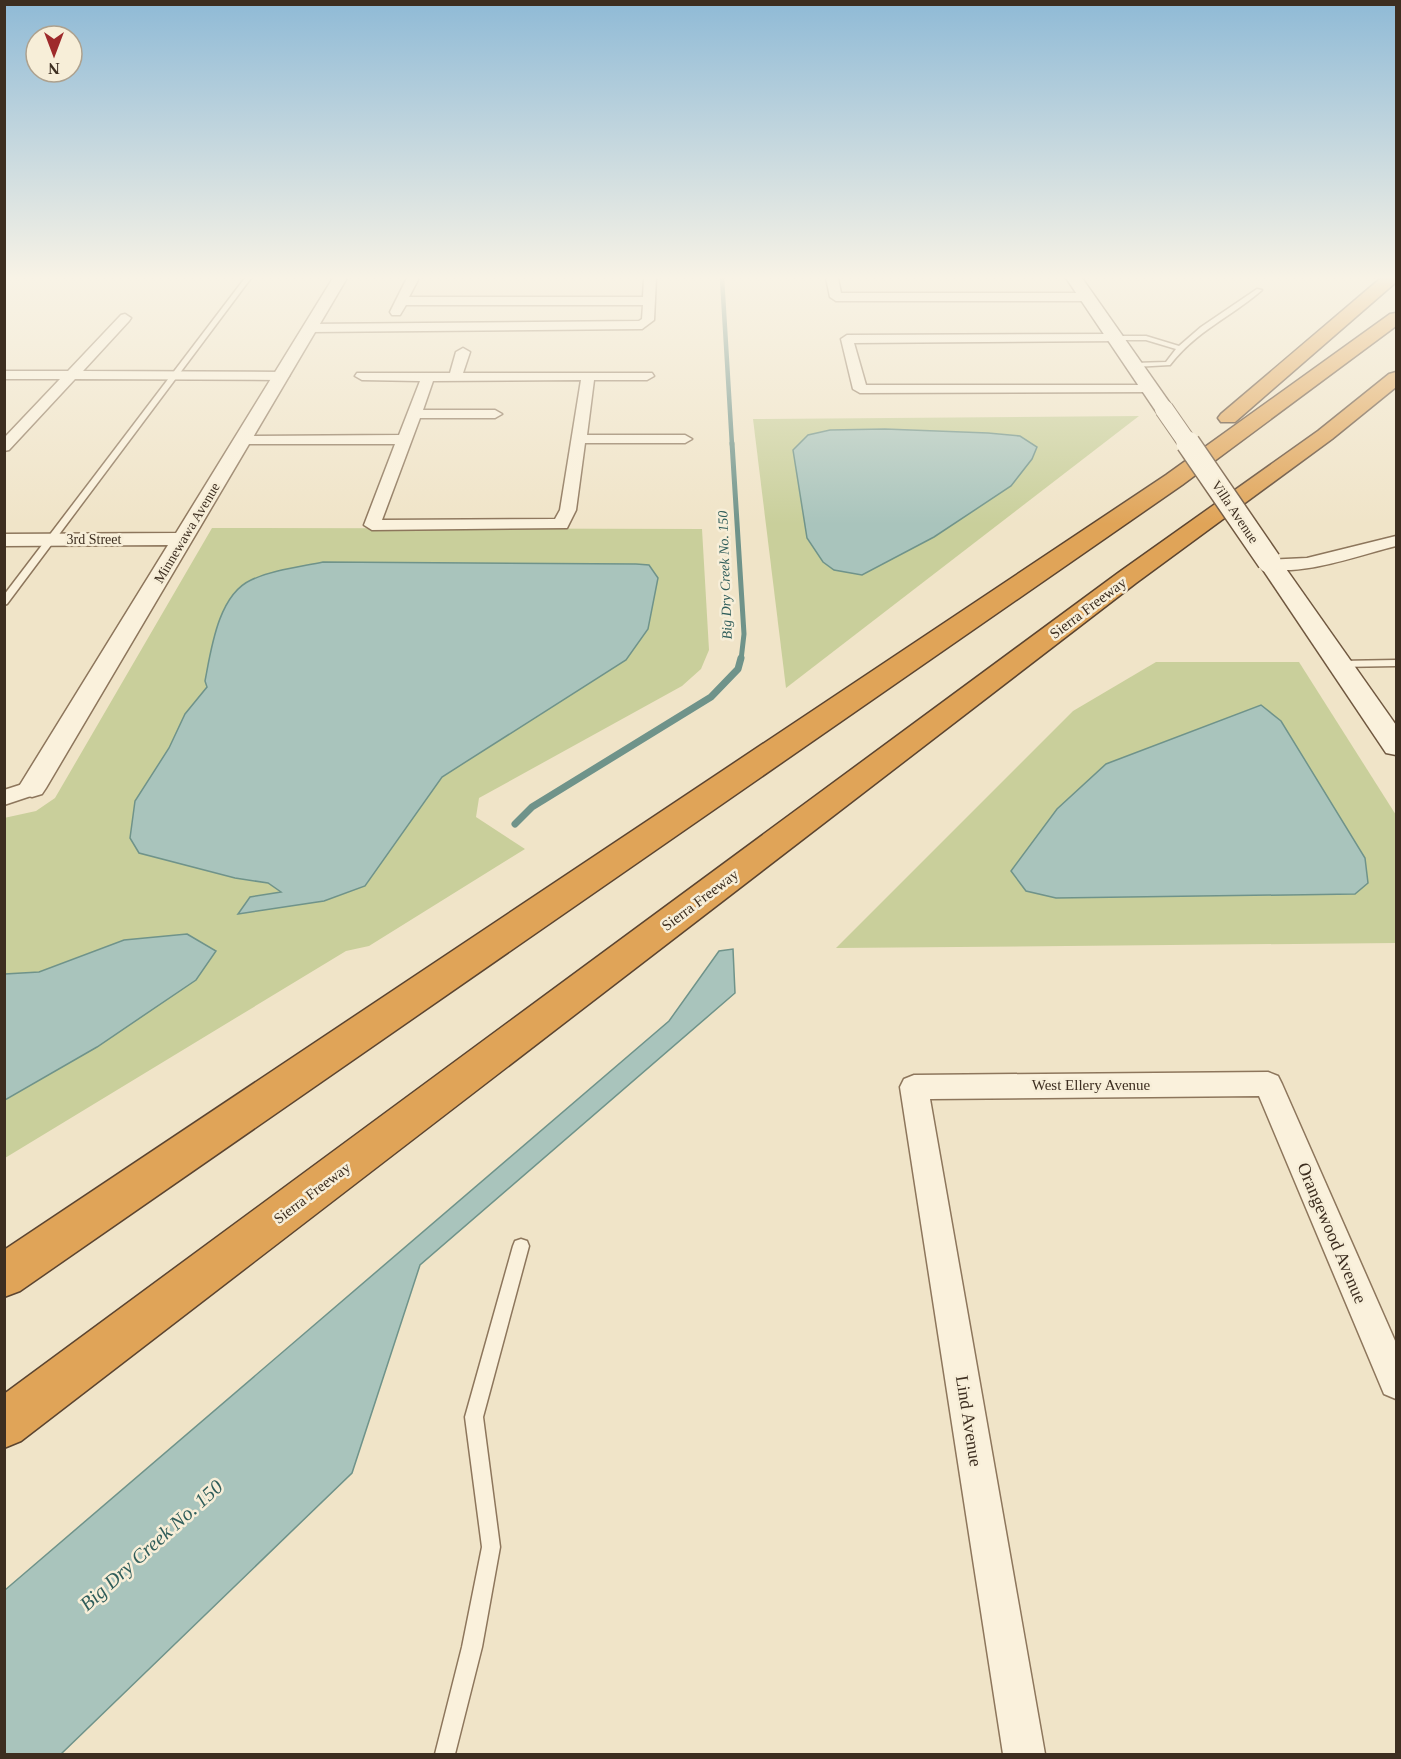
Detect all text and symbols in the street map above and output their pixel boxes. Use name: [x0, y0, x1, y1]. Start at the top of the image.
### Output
north arrow: [24, 24, 84, 84]
text: N: [48, 60, 60, 77]
street label: Villa Avenue: [1209, 478, 1261, 546]
street label: Minnewawa Avenue: [151, 480, 223, 586]
water label: Big Dry Creek No. 150: [715, 510, 735, 640]
street label: 3rd Street: [67, 532, 122, 547]
street label: Sierra Freeway: [1047, 574, 1130, 642]
street label: Sierra Freeway: [659, 866, 742, 934]
street label: West Ellery Avenue: [1032, 1077, 1151, 1093]
street label: Sierra Freeway: [271, 1159, 354, 1227]
street label: Orangewood Avenue: [1293, 1160, 1371, 1306]
street label: Lind Avenue: [952, 1374, 986, 1468]
water label: Big Dry Creek No. 150: [75, 1475, 227, 1616]

